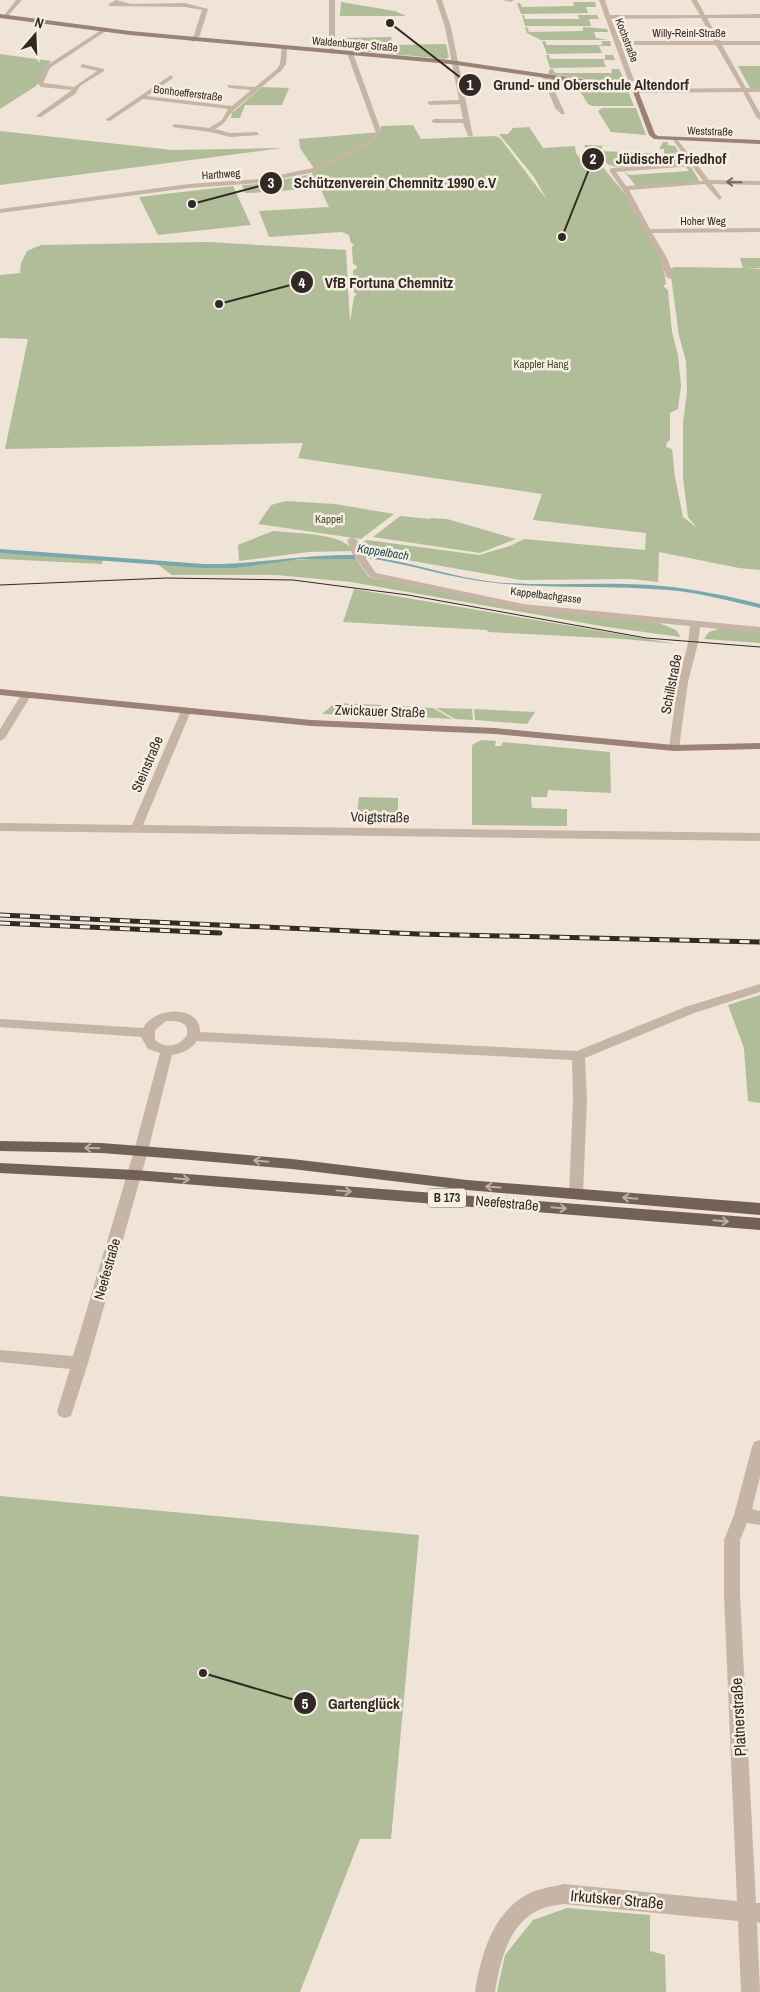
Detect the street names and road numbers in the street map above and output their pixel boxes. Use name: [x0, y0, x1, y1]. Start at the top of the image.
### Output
street label: Kochstraße: [612, 16, 642, 64]
street label: Willy-Reinl-Straße: [652, 26, 726, 40]
street label: Waldenburger Straße: [312, 33, 398, 55]
street label: Bonhoefferstraße: [153, 82, 223, 104]
street label: Weststraße: [687, 123, 733, 139]
street label: Harthweg: [201, 166, 241, 182]
street label: Hoher Weg: [680, 214, 726, 228]
street label: Kappelbachgasse: [510, 584, 582, 606]
street label: Schillstraße: [656, 653, 686, 715]
street label: Zwickauer Straße: [334, 700, 426, 722]
street label: Steinstraße: [127, 733, 167, 795]
street label: Voigtstraße: [350, 807, 410, 827]
road number: B 173: [428, 1188, 466, 1208]
street label: Neefestraße: [475, 1191, 539, 1215]
street label: Neefestraße: [90, 1236, 124, 1302]
street label: Platnerstraße: [725, 1677, 751, 1757]
street label: Irkutsker Straße: [570, 1884, 664, 1914]

